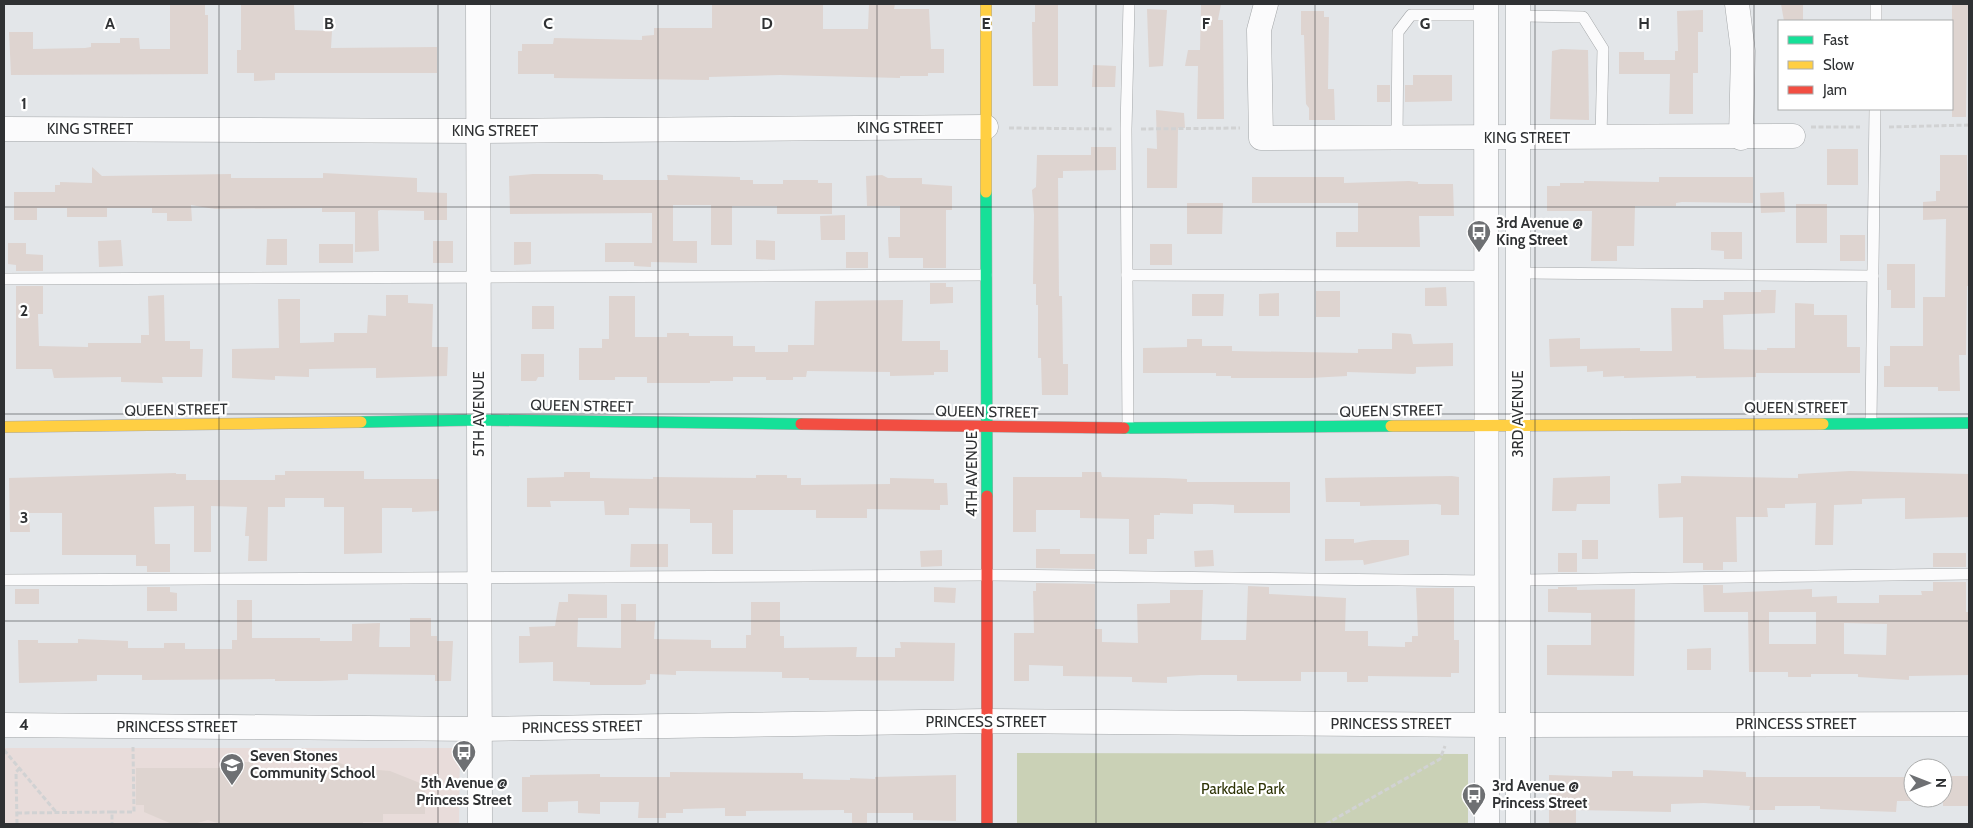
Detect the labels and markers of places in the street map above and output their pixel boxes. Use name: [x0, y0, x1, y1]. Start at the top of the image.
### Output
place label: 3rd Avenue @ King Street: [1496, 214, 1583, 249]
bus stop icon: 3rd Avenue @ King Street: [1466, 219, 1492, 253]
bus stop icon: 5th Avenue @ Princess Street: [451, 739, 477, 773]
place label: Seven Stones Community School: [250, 747, 375, 782]
school or university icon: Seven Stones Community School: [219, 752, 245, 786]
place label: 5th Avenue @ Princess Street: [416, 774, 512, 809]
place label: 3rd Avenue @ Princess Street: [1492, 777, 1587, 812]
bus stop icon: 3rd Avenue @ Princess Street: [1461, 782, 1487, 816]

